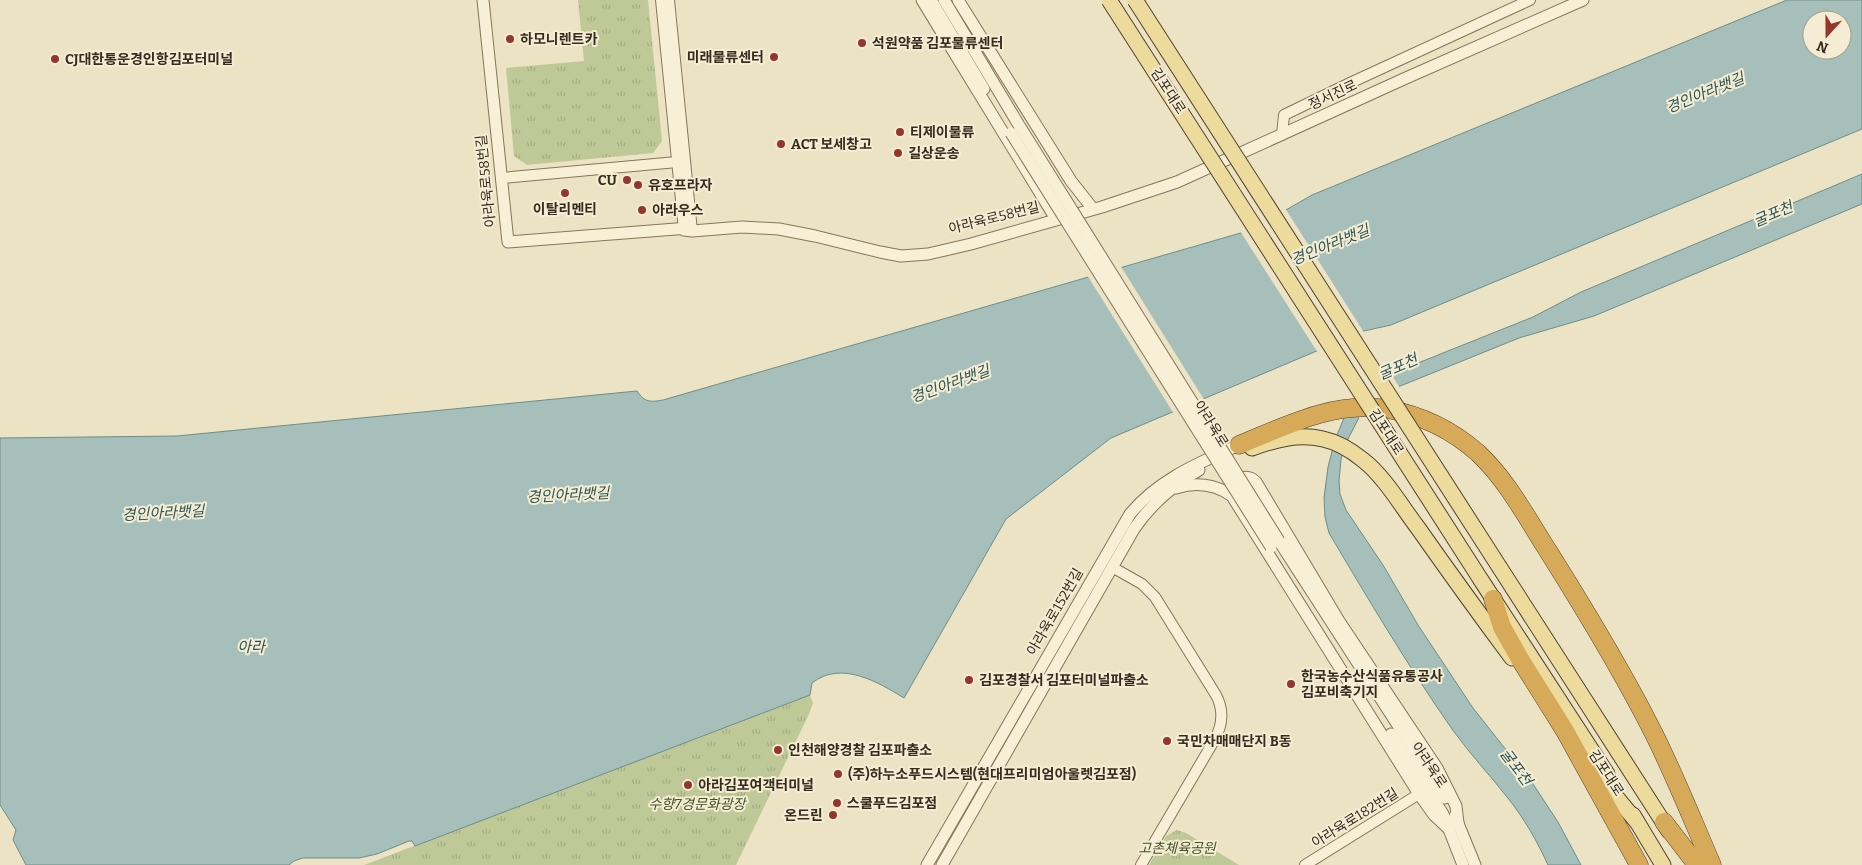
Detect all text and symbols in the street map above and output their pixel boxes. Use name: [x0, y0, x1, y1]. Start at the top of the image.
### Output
north arrow: [1802, 10, 1852, 60]
place label: 하모니렌트카: [520, 31, 597, 48]
marker: 하모니렌트카: [504, 33, 516, 45]
place label: 석원약품 김포물류센터: [872, 35, 1003, 52]
marker: 석원약품 김포물류센터: [856, 37, 868, 49]
text: N: [1814, 37, 1831, 57]
place label: 미래물류센터: [687, 49, 764, 66]
place label: CJ대한통운경인항김포터미널: [65, 51, 233, 68]
marker: 미래물류센터: [768, 51, 780, 63]
marker: CJ대한통운경인항김포터미널: [49, 53, 61, 65]
street label: 김포대로: [1147, 65, 1189, 117]
water label: 경인아라뱃길: [1663, 69, 1748, 117]
street label: 정서진로: [1306, 76, 1360, 114]
place label: 티제이물류: [910, 124, 975, 141]
marker: 티제이물류: [894, 126, 906, 138]
street label: 아라육로58번길: [473, 134, 499, 228]
place label: ACT 보세창고: [791, 136, 872, 153]
marker: ACT 보세창고: [775, 138, 787, 150]
place label: 길상운송: [908, 145, 960, 162]
marker: 길상운송: [892, 147, 904, 159]
place label: CU: [598, 172, 618, 189]
marker: CU: [621, 174, 633, 186]
place label: 유호프라자: [648, 177, 713, 194]
marker: 유호프라자: [632, 179, 644, 191]
marker: 이탈리멘티: [559, 187, 571, 199]
water label: 굴포천: [1750, 197, 1798, 230]
street label: 아라육로58번길: [947, 198, 1041, 238]
place label: 이탈리멘티: [533, 201, 597, 218]
place label: 아라우스: [652, 202, 704, 219]
marker: 아라우스: [636, 204, 648, 216]
water label: 경인아라뱃길: [1288, 221, 1373, 269]
water label: 굴포천: [1375, 349, 1423, 384]
water label: 경인아라뱃길: [908, 361, 993, 407]
street label: 아라육로: [1190, 398, 1232, 450]
street label: 김포대로: [1365, 406, 1407, 458]
water label: 경인아라뱃길: [526, 484, 611, 506]
water label: 경인아라뱃길: [121, 502, 206, 524]
street label: 아라육로152번길: [1023, 565, 1087, 659]
water label: 아라: [237, 638, 267, 656]
place label: 한국농수산식품유통공사 김포비축기지: [1301, 668, 1443, 701]
place label: 김포경찰서 김포터미널파출소: [979, 672, 1149, 689]
marker: 김포경찰서 김포터미널파출소: [963, 674, 975, 686]
marker: 한국농수산식품유통공사 김포비축기지: [1285, 678, 1297, 690]
place label: 국민차매매단지 B동: [1177, 733, 1292, 750]
marker: 국민차매매단지 B동: [1161, 735, 1173, 747]
street label: 아라육로: [1408, 739, 1451, 791]
place label: 인천해양경찰 김포파출소: [788, 742, 932, 759]
marker: 인천해양경찰 김포파출소: [772, 744, 784, 756]
water label: 굴포천: [1496, 745, 1537, 791]
street label: 김포대로: [1585, 747, 1627, 799]
place label: (주)하누소푸드시스템(현대프리미엄아울렛김포점): [848, 765, 1136, 783]
marker: (주)하누소푸드시스템(현대프리미엄아울렛김포점): [832, 768, 844, 780]
place label: 아라김포여객터미널: [698, 777, 814, 794]
marker: 아라김포여객터미널: [682, 779, 694, 791]
street label: 아라육로182번길: [1309, 785, 1401, 851]
place label: 스쿨푸드김포점: [847, 795, 937, 812]
park label: 수향7경문화광장: [648, 796, 748, 813]
marker: 스쿨푸드김포점: [831, 797, 843, 809]
place label: 온드린: [784, 807, 823, 824]
marker: 온드린: [827, 809, 839, 821]
park label: 고촌체육공원: [1138, 840, 1217, 857]

